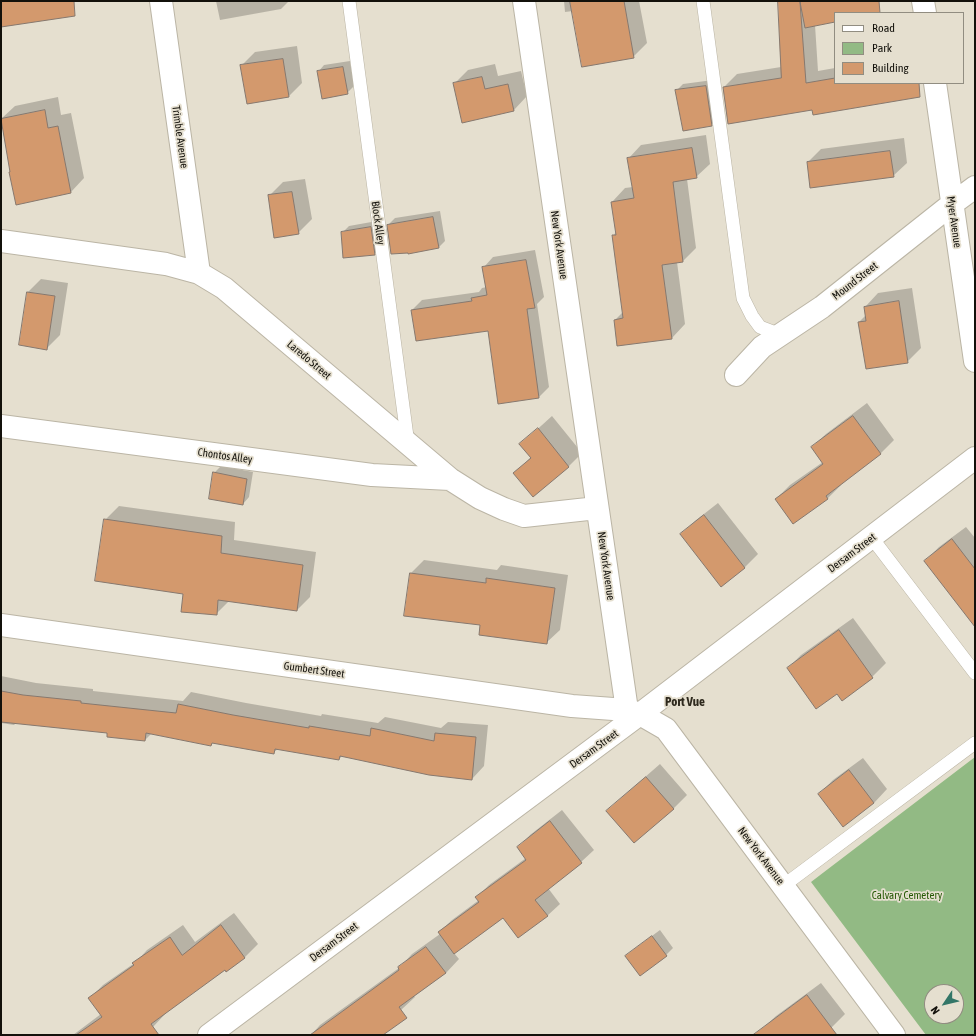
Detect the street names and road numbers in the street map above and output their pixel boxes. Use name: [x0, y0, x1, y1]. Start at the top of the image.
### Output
street label: Trimble Avenue: [169, 105, 191, 169]
street label: Myer Avenue: [944, 195, 964, 249]
street label: Block Alley: [368, 200, 388, 246]
street label: New York Avenue: [548, 210, 570, 280]
street label: Mound Street: [830, 259, 880, 303]
street label: Laredo Street: [284, 338, 334, 382]
street label: Chontos Alley: [197, 446, 253, 466]
street label: New York Avenue: [595, 531, 617, 601]
street label: Dersam Street: [825, 531, 879, 575]
street label: Gumbert Street: [283, 659, 345, 681]
street label: Dersam Street: [567, 727, 621, 771]
street label: New York Avenue: [735, 825, 787, 887]
street label: Dersam Street: [307, 920, 361, 964]

